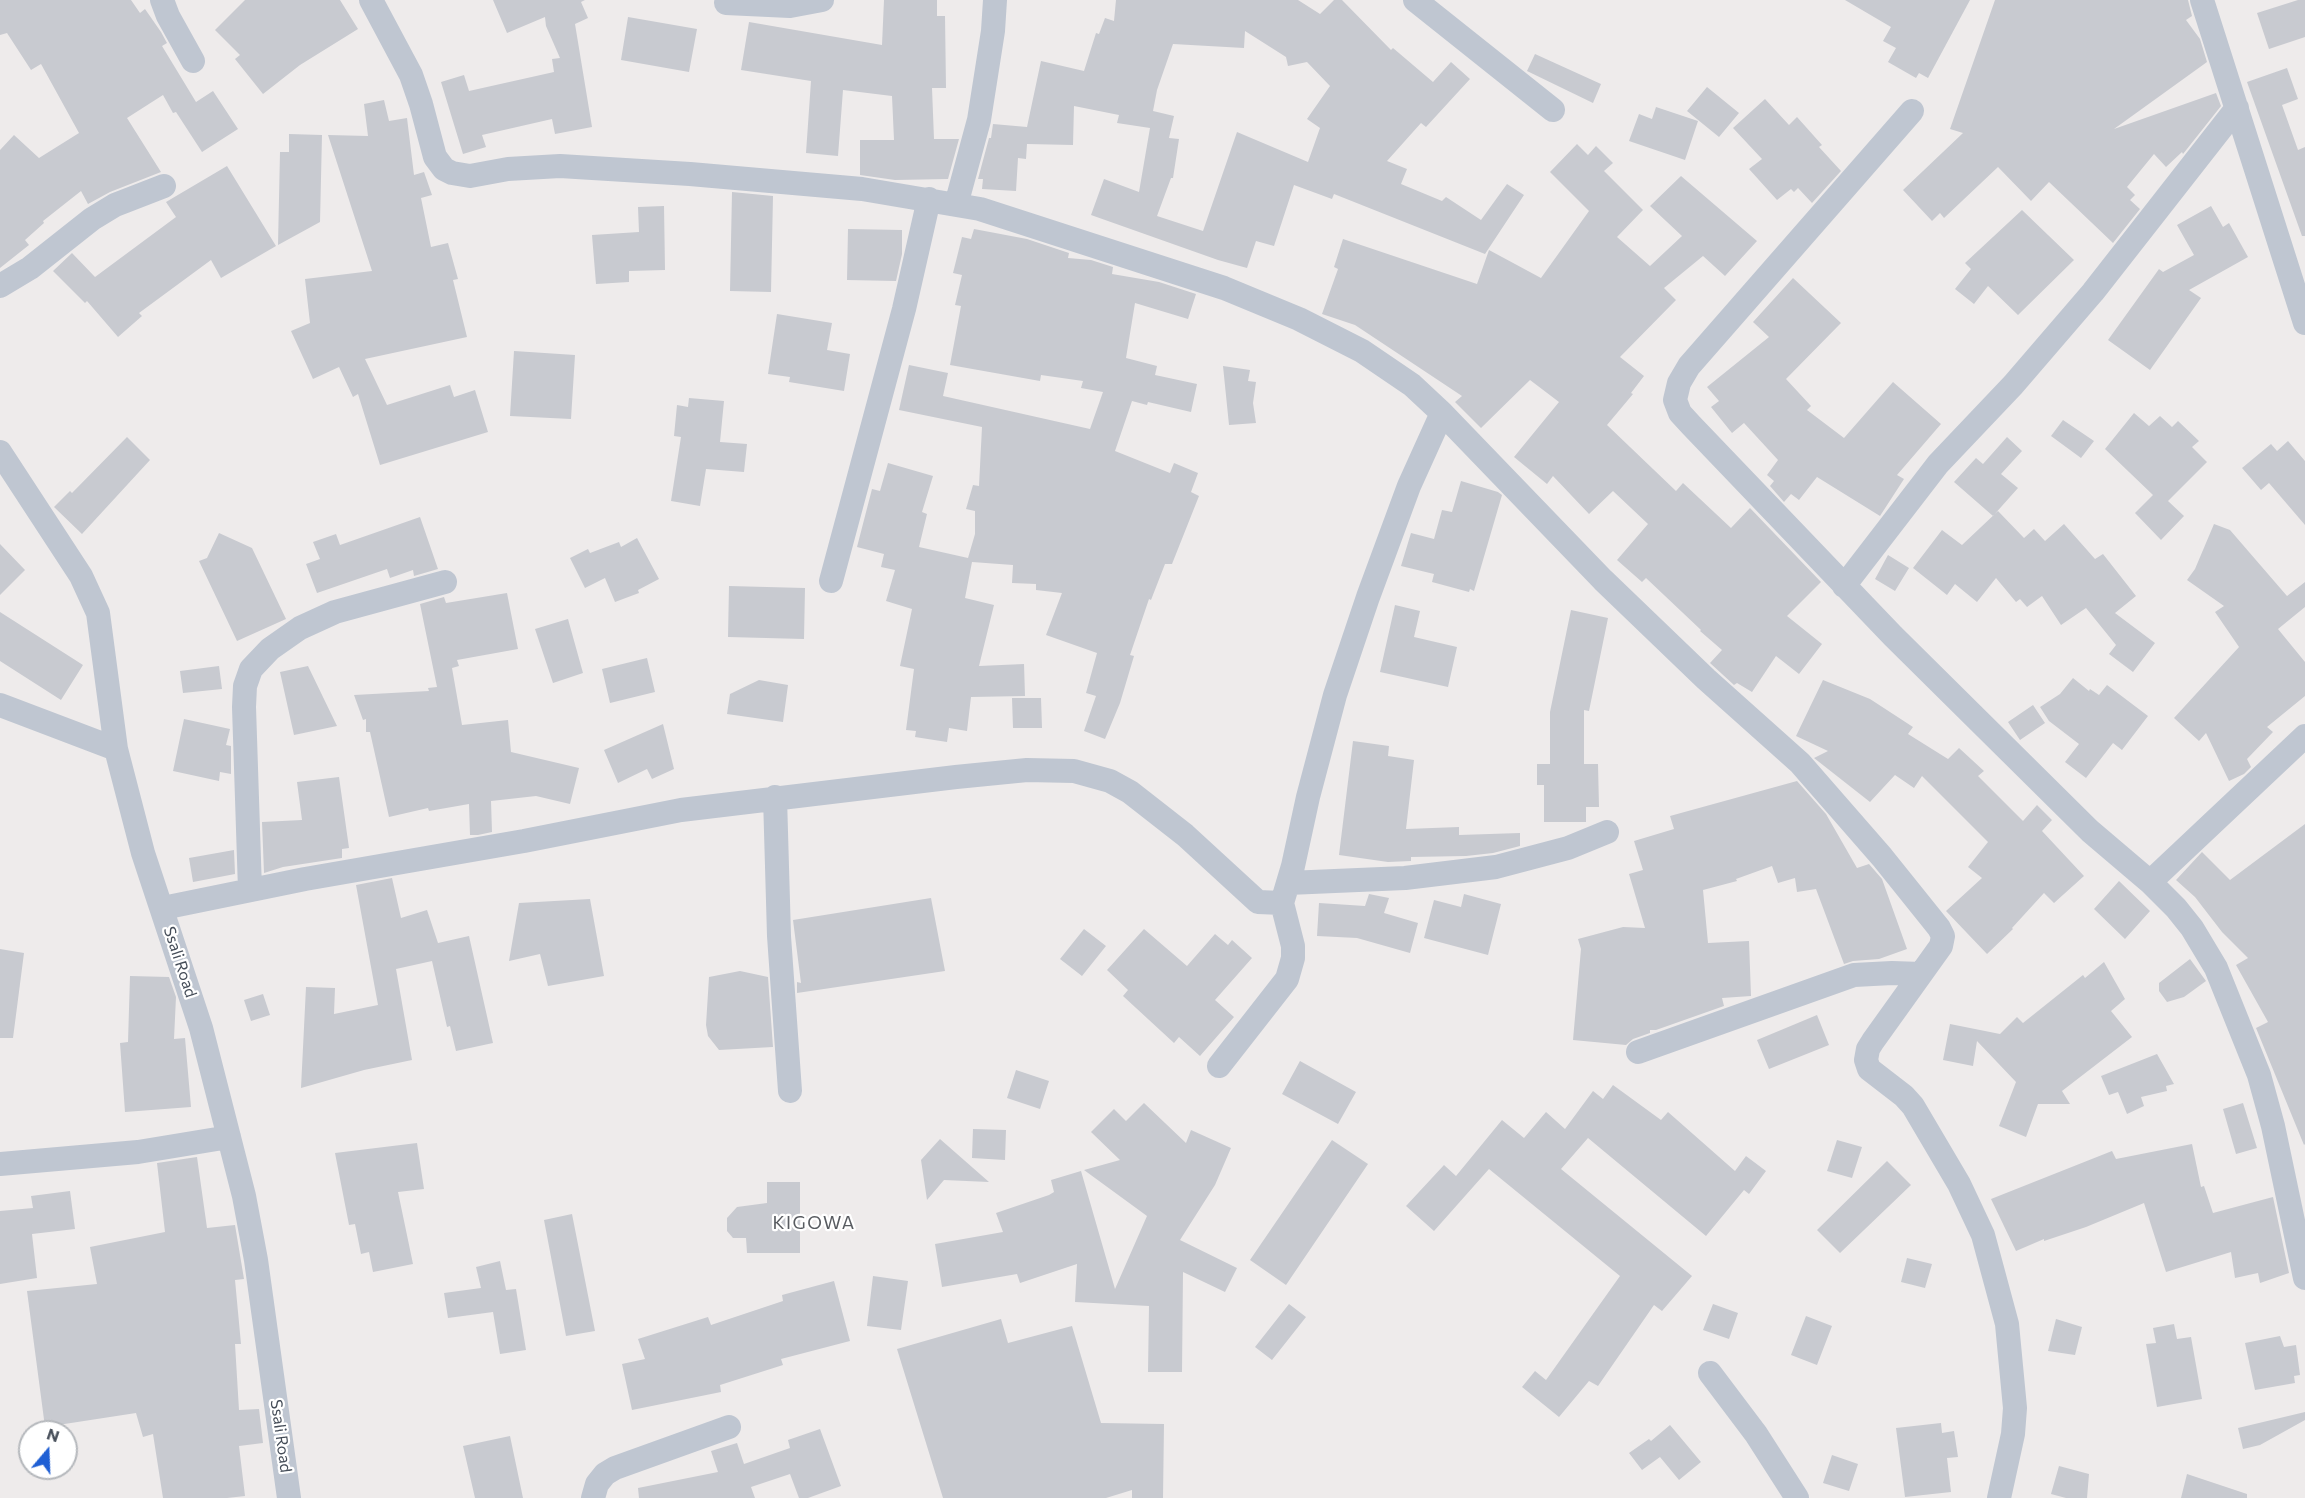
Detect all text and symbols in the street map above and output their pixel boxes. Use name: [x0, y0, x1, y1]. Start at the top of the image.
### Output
street label: Ssali Road: [159, 924, 201, 1000]
district label: KIGOWA: [772, 1212, 856, 1234]
street label: Ssali Road: [266, 1398, 296, 1474]
north arrow: [18, 1420, 78, 1480]
text: N: [45, 1423, 62, 1445]

